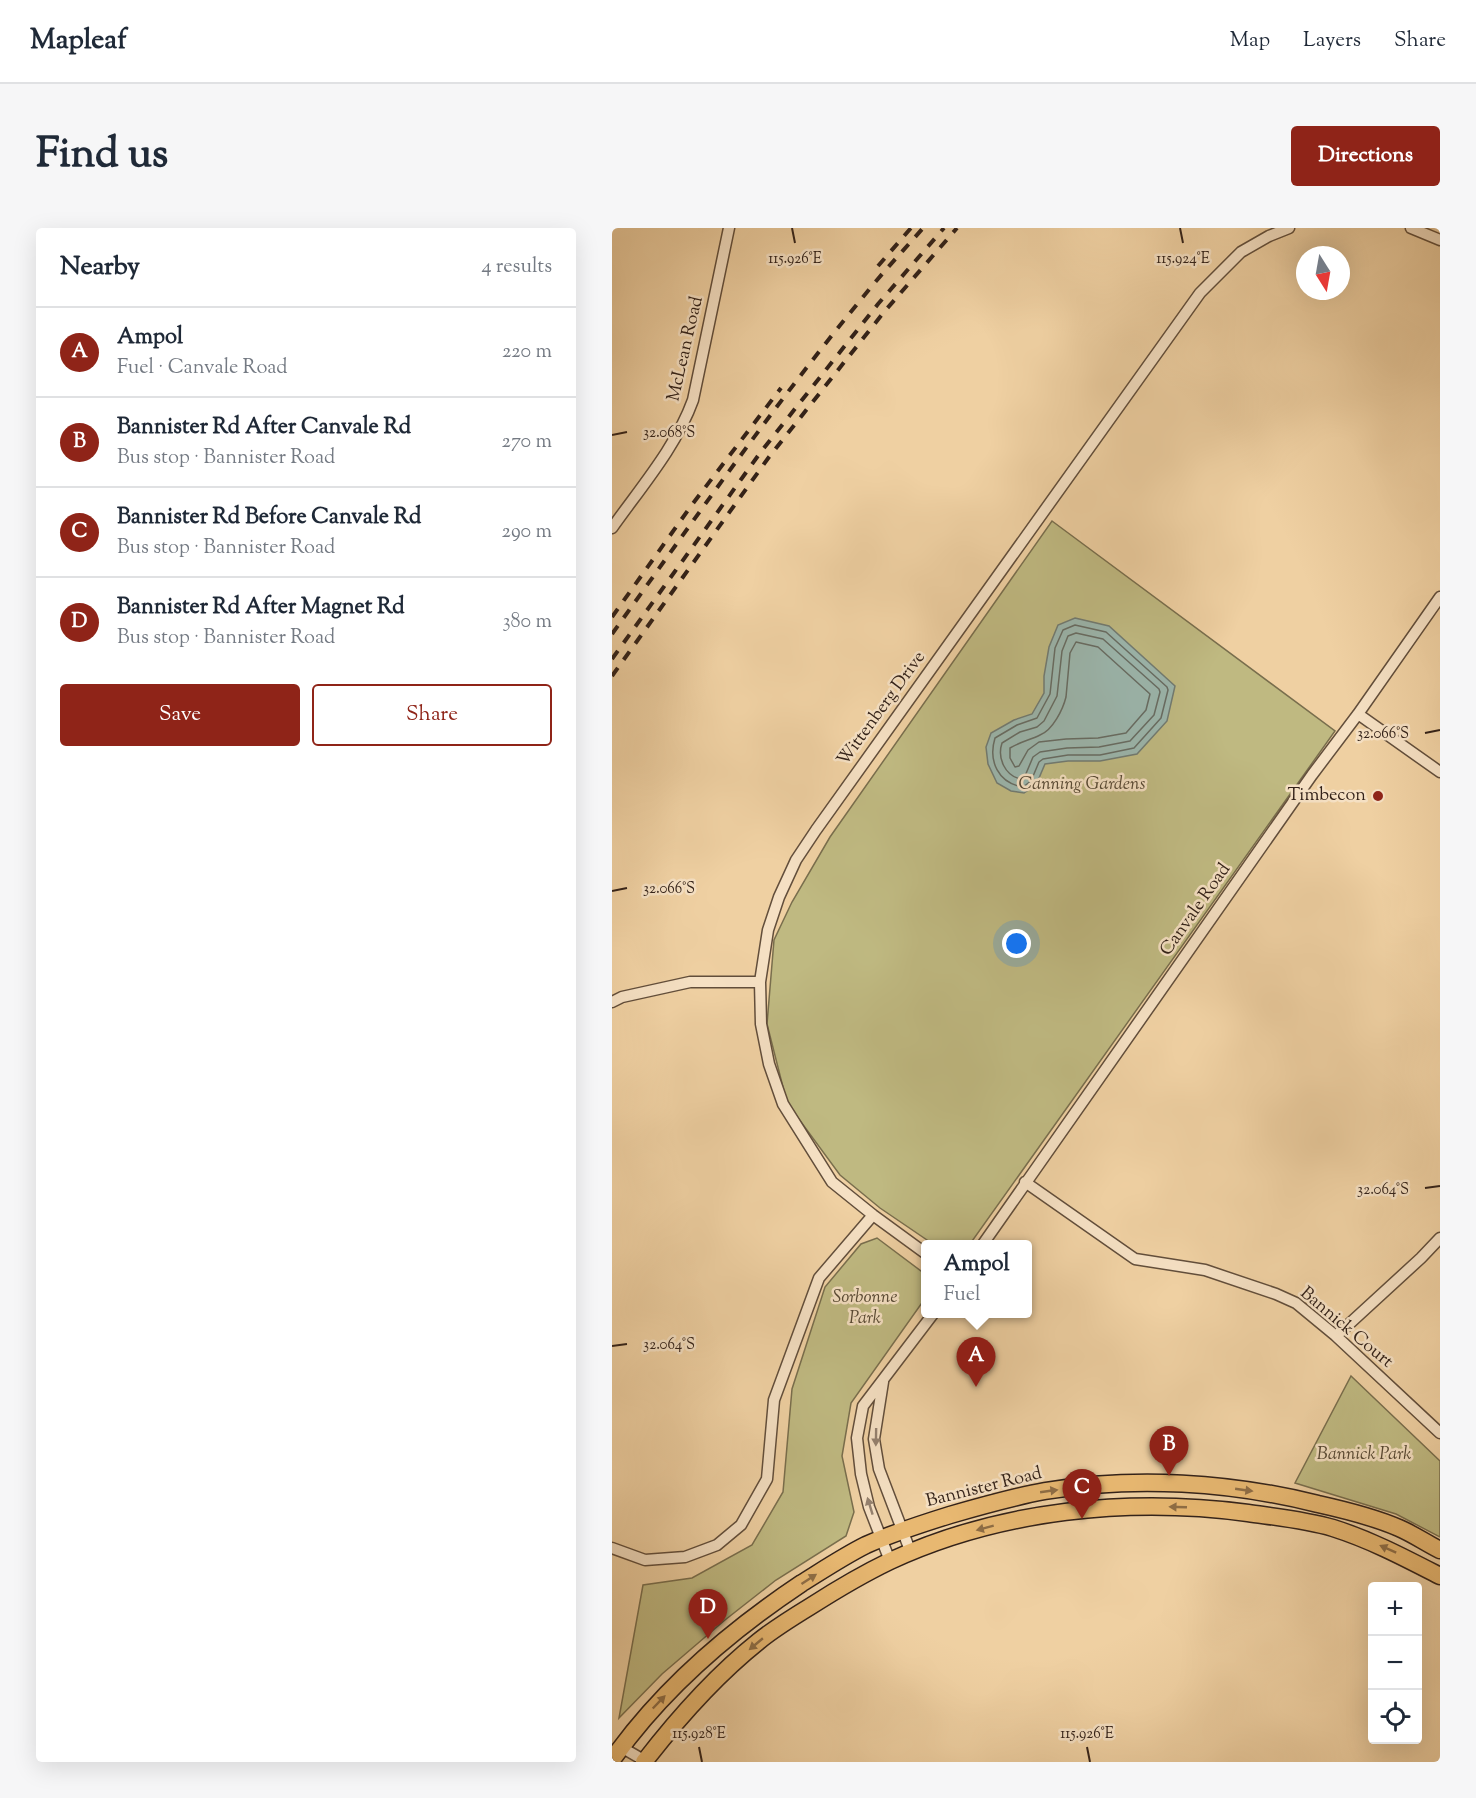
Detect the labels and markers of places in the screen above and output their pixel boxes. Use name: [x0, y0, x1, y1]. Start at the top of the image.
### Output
place label: Timbecon: [1288, 783, 1366, 809]
marker: Timbecon: [1371, 789, 1385, 803]
pin: A: [956, 1338, 996, 1387]
pin: B: [1150, 1426, 1188, 1476]
pin: C: [1062, 1470, 1102, 1519]
pin: D: [688, 1590, 728, 1639]

